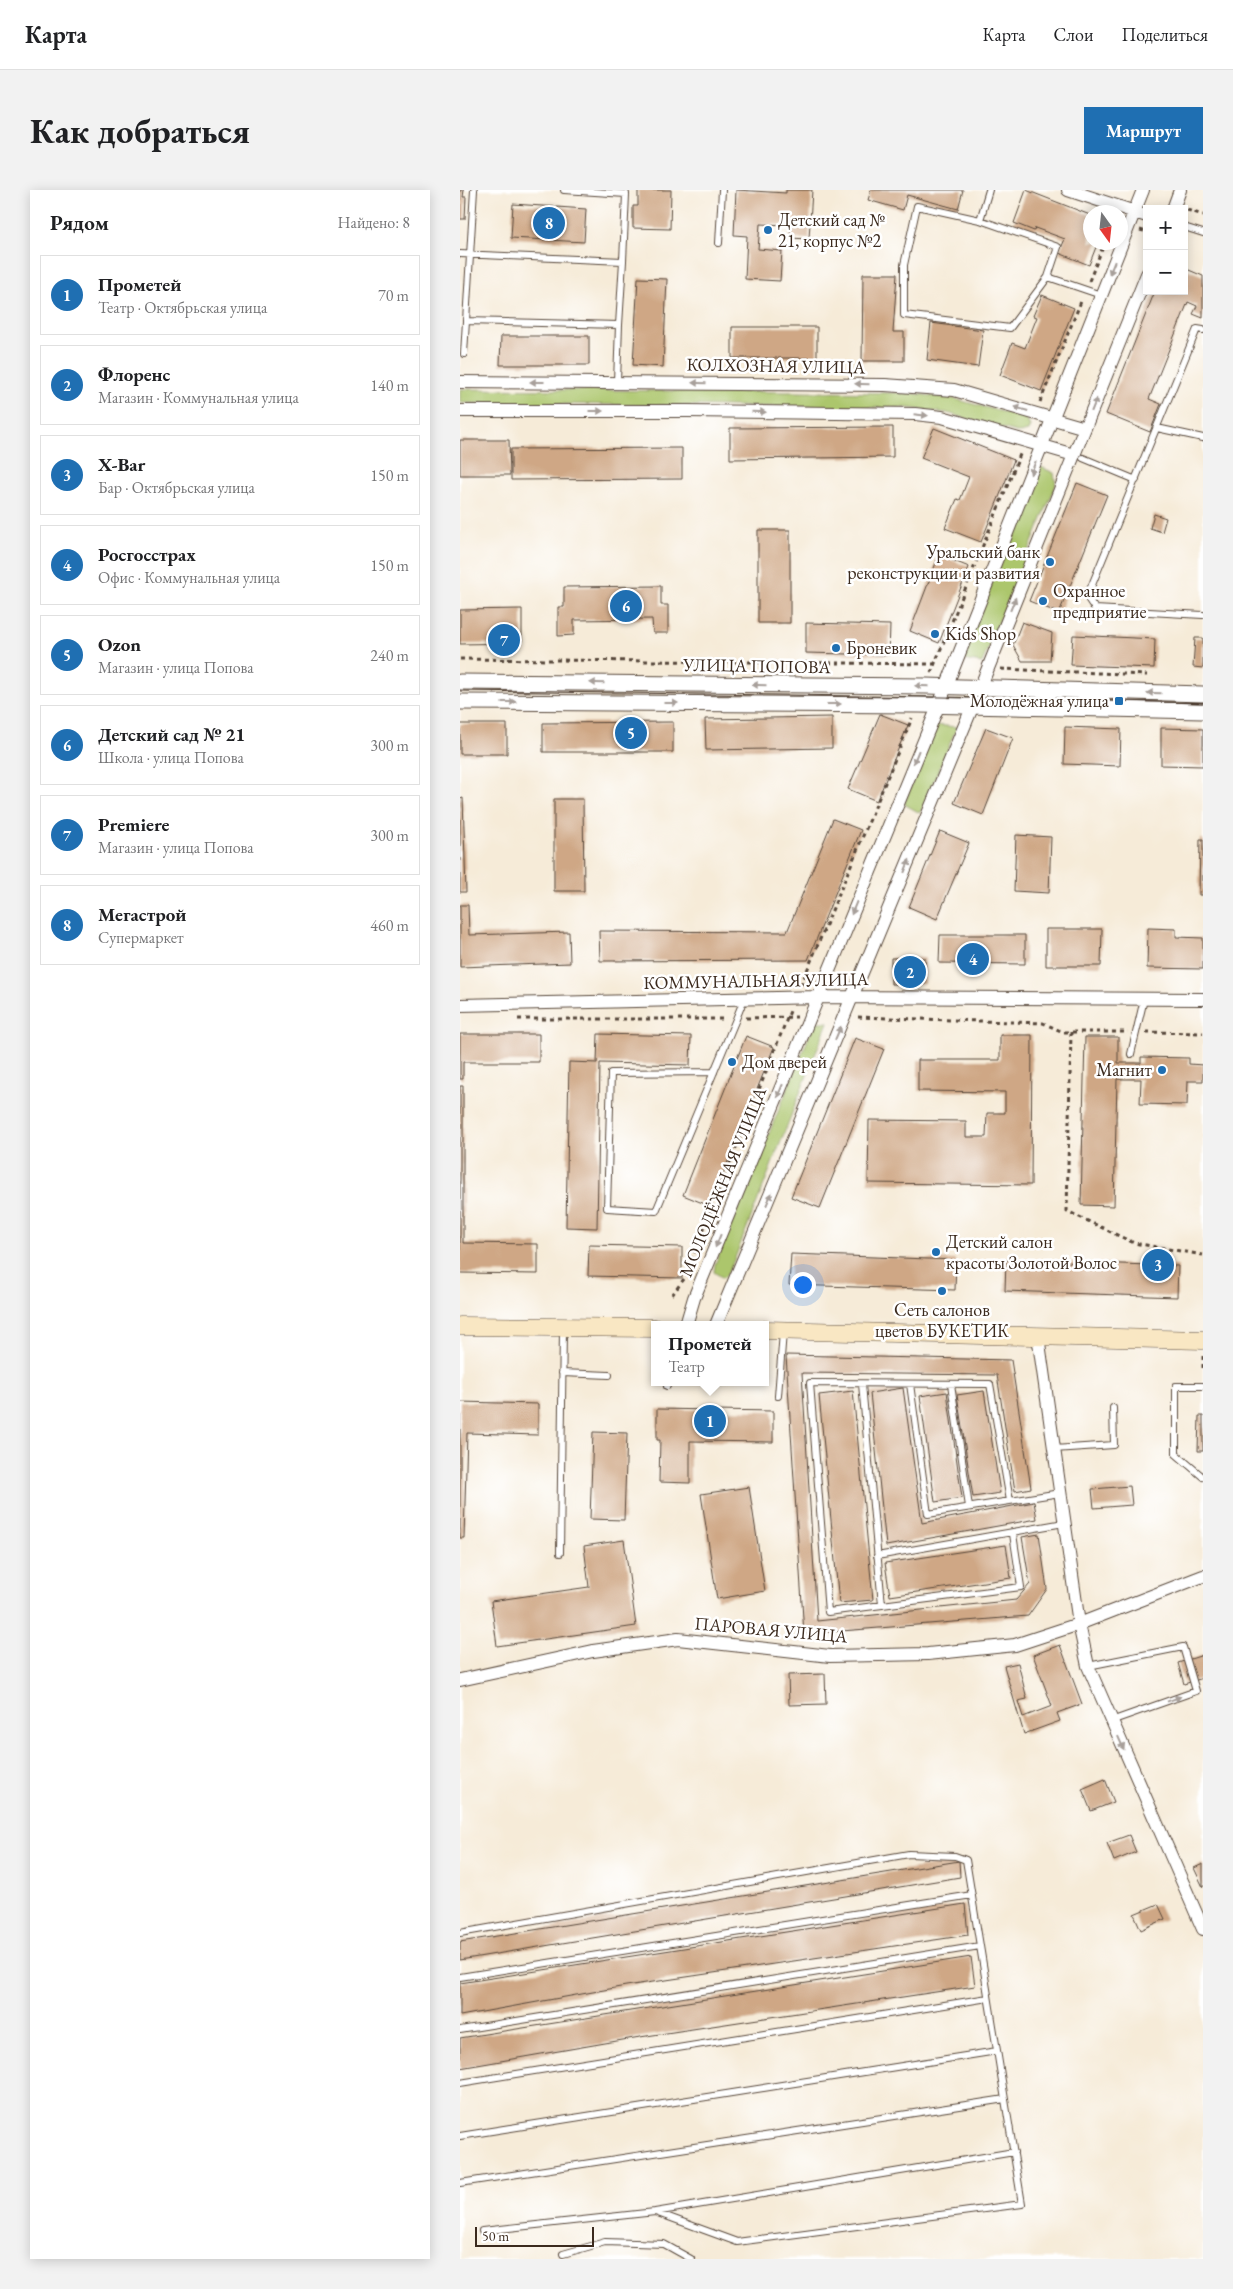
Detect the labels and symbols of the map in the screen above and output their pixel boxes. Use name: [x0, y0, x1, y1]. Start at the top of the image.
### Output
pin: 8: [533, 204, 565, 242]
north arrow: [1083, 205, 1128, 250]
place label: Детский сад № 21, корпус №2: [778, 208, 885, 252]
marker: Детский сад № 21, корпус №2: [762, 224, 774, 236]
one-way arrow: [1107, 261, 1115, 275]
street label: КОЛХОЗНАЯ УЛИЦА: [686, 352, 866, 379]
one-way arrow: [529, 378, 545, 386]
one-way arrow: [691, 379, 707, 387]
one-way arrow: [854, 380, 870, 388]
one-way arrow: [1091, 398, 1099, 412]
one-way arrow: [1014, 405, 1029, 413]
one-way arrow: [588, 407, 604, 415]
one-way arrow: [751, 408, 767, 416]
one-way arrow: [913, 411, 929, 419]
one-way arrow: [1028, 461, 1036, 475]
place label: Уральский банк реконструкции и развития: [847, 540, 1040, 584]
marker: Уральский банк реконструкции и развития: [1044, 556, 1056, 568]
place label: Охранное предприятие: [1053, 579, 1146, 623]
pin: 6: [610, 587, 642, 625]
marker: Охранное предприятие: [1037, 595, 1049, 607]
one-way arrow: [1010, 597, 1018, 611]
pin: 7: [488, 621, 520, 659]
place label: Kids Shop: [945, 622, 1016, 645]
marker: Kids Shop: [929, 628, 941, 640]
place label: Броневик: [846, 636, 917, 659]
marker: Броневик: [830, 642, 842, 654]
street label: УЛИЦА ПОПОВА: [682, 653, 832, 678]
one-way arrow: [589, 679, 605, 687]
one-way arrow: [751, 680, 767, 688]
one-way arrow: [914, 682, 930, 690]
one-way arrow: [1146, 688, 1162, 696]
place label: Молодёжная улица: [970, 689, 1110, 712]
marker: Молодёжная улица: [1113, 695, 1125, 707]
one-way arrow: [501, 698, 517, 706]
one-way arrow: [663, 699, 679, 707]
one-way arrow: [826, 700, 842, 708]
pin: 5: [615, 714, 647, 752]
one-way arrow: [912, 750, 920, 765]
one-way arrow: [903, 859, 911, 874]
one-way arrow: [850, 901, 858, 915]
pin: 4: [957, 940, 989, 978]
pin: 2: [894, 953, 926, 991]
street label: КОММУНАЛЬНАЯ УЛИЦА: [643, 967, 869, 994]
one-way arrow: [834, 1026, 842, 1040]
place label: Дом дверей: [742, 1050, 827, 1073]
marker: Дом дверей: [726, 1056, 738, 1068]
place label: Магнит: [1096, 1058, 1153, 1081]
marker: Магнит: [1156, 1064, 1168, 1076]
street label: МОЛОДЁЖНАЯ УЛИЦА: [674, 1083, 771, 1280]
one-way arrow: [775, 1083, 783, 1098]
one-way arrow: [765, 1192, 773, 1206]
place label: Детский салон красоты Золотой Волос: [946, 1230, 1117, 1274]
one-way arrow: [713, 1234, 721, 1248]
marker: Детский салон красоты Золотой Волос: [930, 1246, 942, 1258]
pin: 3: [1142, 1246, 1174, 1284]
your location: [790, 1272, 816, 1298]
marker: Сеть салонов цветов БУКЕТИК: [936, 1285, 948, 1297]
place label: Сеть салонов цветов БУКЕТИК: [875, 1298, 1009, 1342]
pin: 1: [694, 1402, 726, 1440]
street label: ПАРОВАЯ УЛИЦА: [694, 1611, 849, 1648]
one-way arrow: [1166, 1695, 1181, 1702]
one-way arrow: [1117, 1736, 1125, 1750]
scale bar: [475, 2224, 594, 2247]

